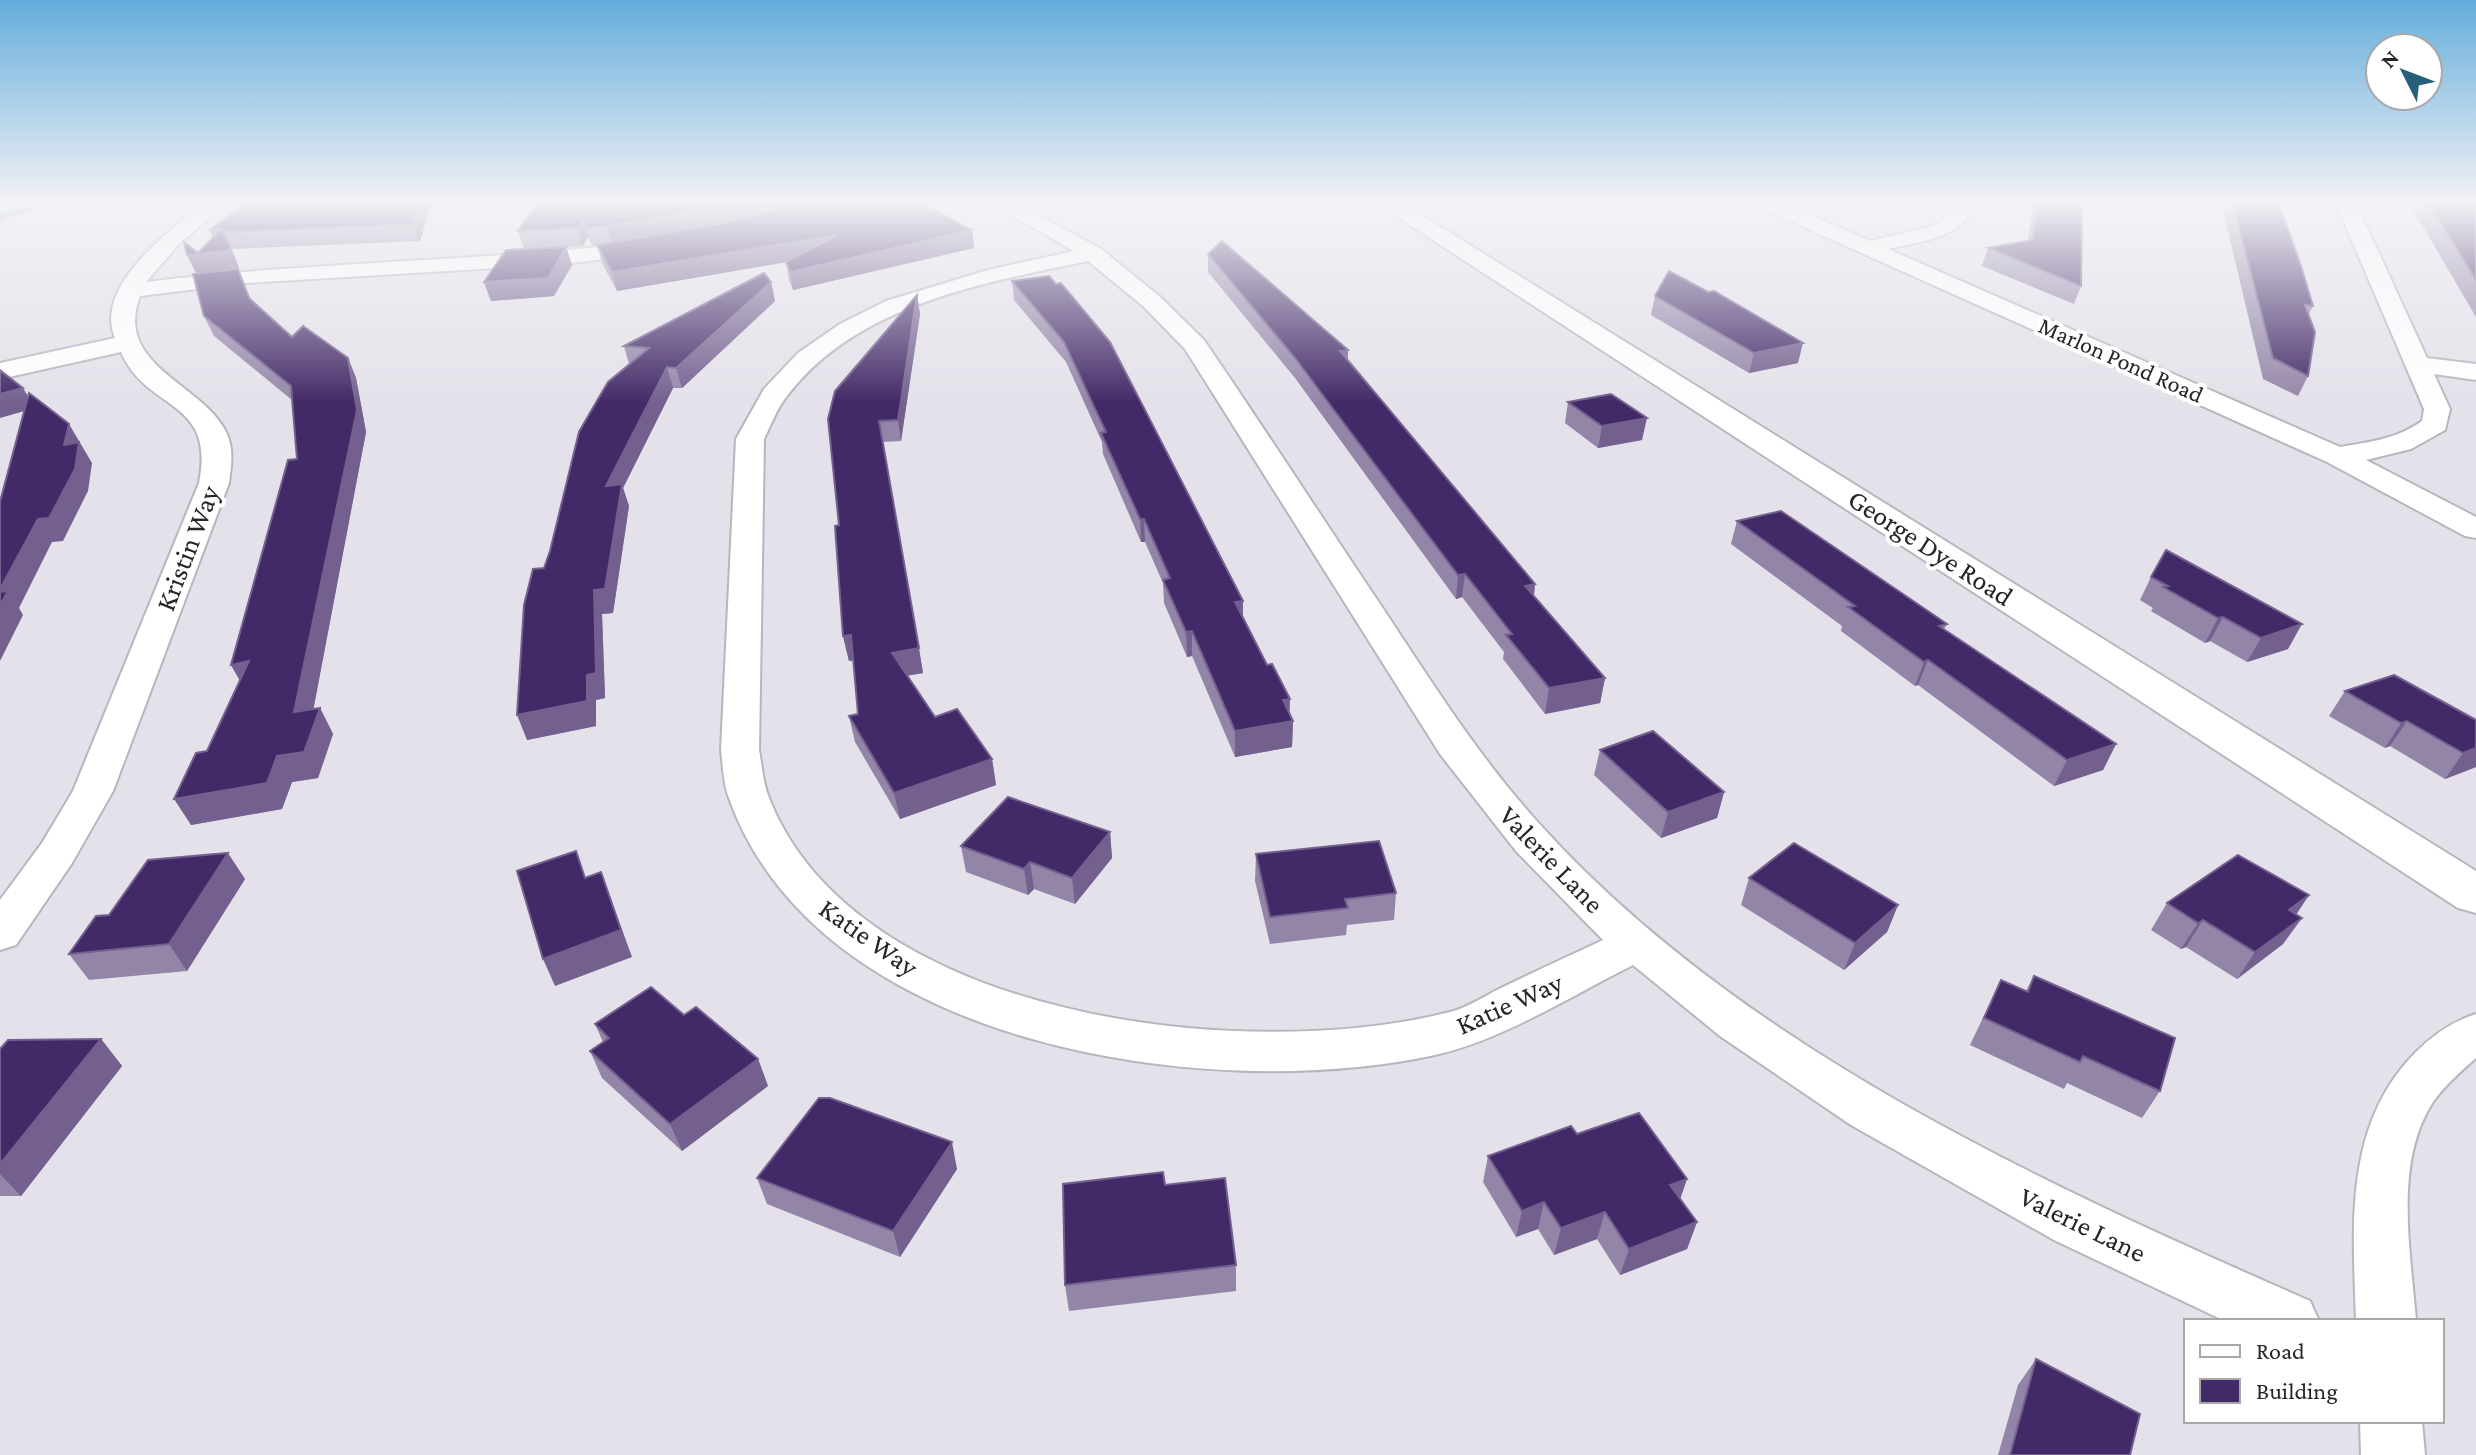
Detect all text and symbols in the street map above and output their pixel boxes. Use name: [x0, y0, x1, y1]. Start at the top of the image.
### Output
north arrow: [2364, 32, 2444, 112]
text: N: [2375, 45, 2404, 73]
street label: Marlon Pond Road: [2035, 311, 2208, 408]
street label: Kristin Way: [149, 480, 226, 615]
street label: George Dye Road: [1843, 483, 2019, 612]
street label: Valerie Lane: [1493, 800, 1610, 919]
street label: Katie Way: [814, 892, 925, 983]
street label: Katie Way: [1451, 966, 1568, 1041]
street label: Valerie Lane: [2015, 1181, 2151, 1268]
legend: [2184, 1319, 2444, 1423]
text: Road: [2256, 1337, 2305, 1364]
text: Building: [2256, 1377, 2338, 1404]

